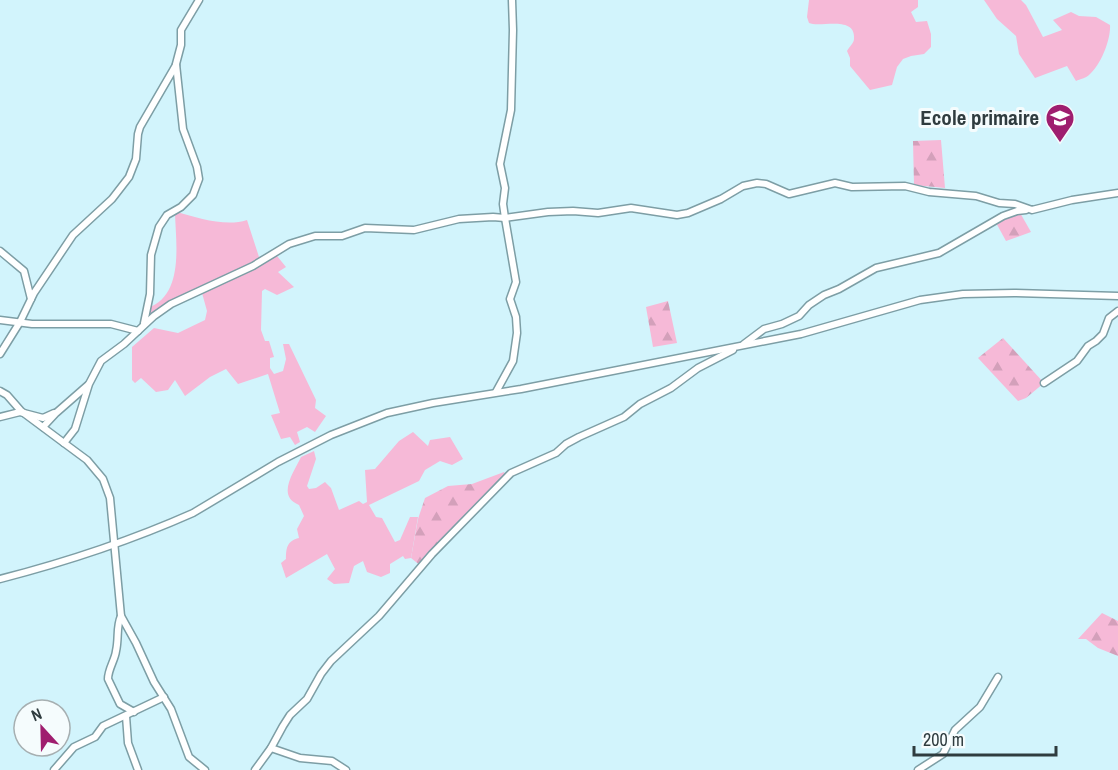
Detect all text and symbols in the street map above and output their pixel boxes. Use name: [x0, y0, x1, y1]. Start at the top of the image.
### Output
school or university icon: Ecole primaire: [1044, 102, 1076, 144]
place label: Ecole primaire: [920, 103, 1039, 132]
north arrow: [12, 698, 72, 758]
text: N: [28, 702, 45, 726]
scale bar: [914, 719, 1056, 757]
text: 200 m: [923, 727, 964, 752]

